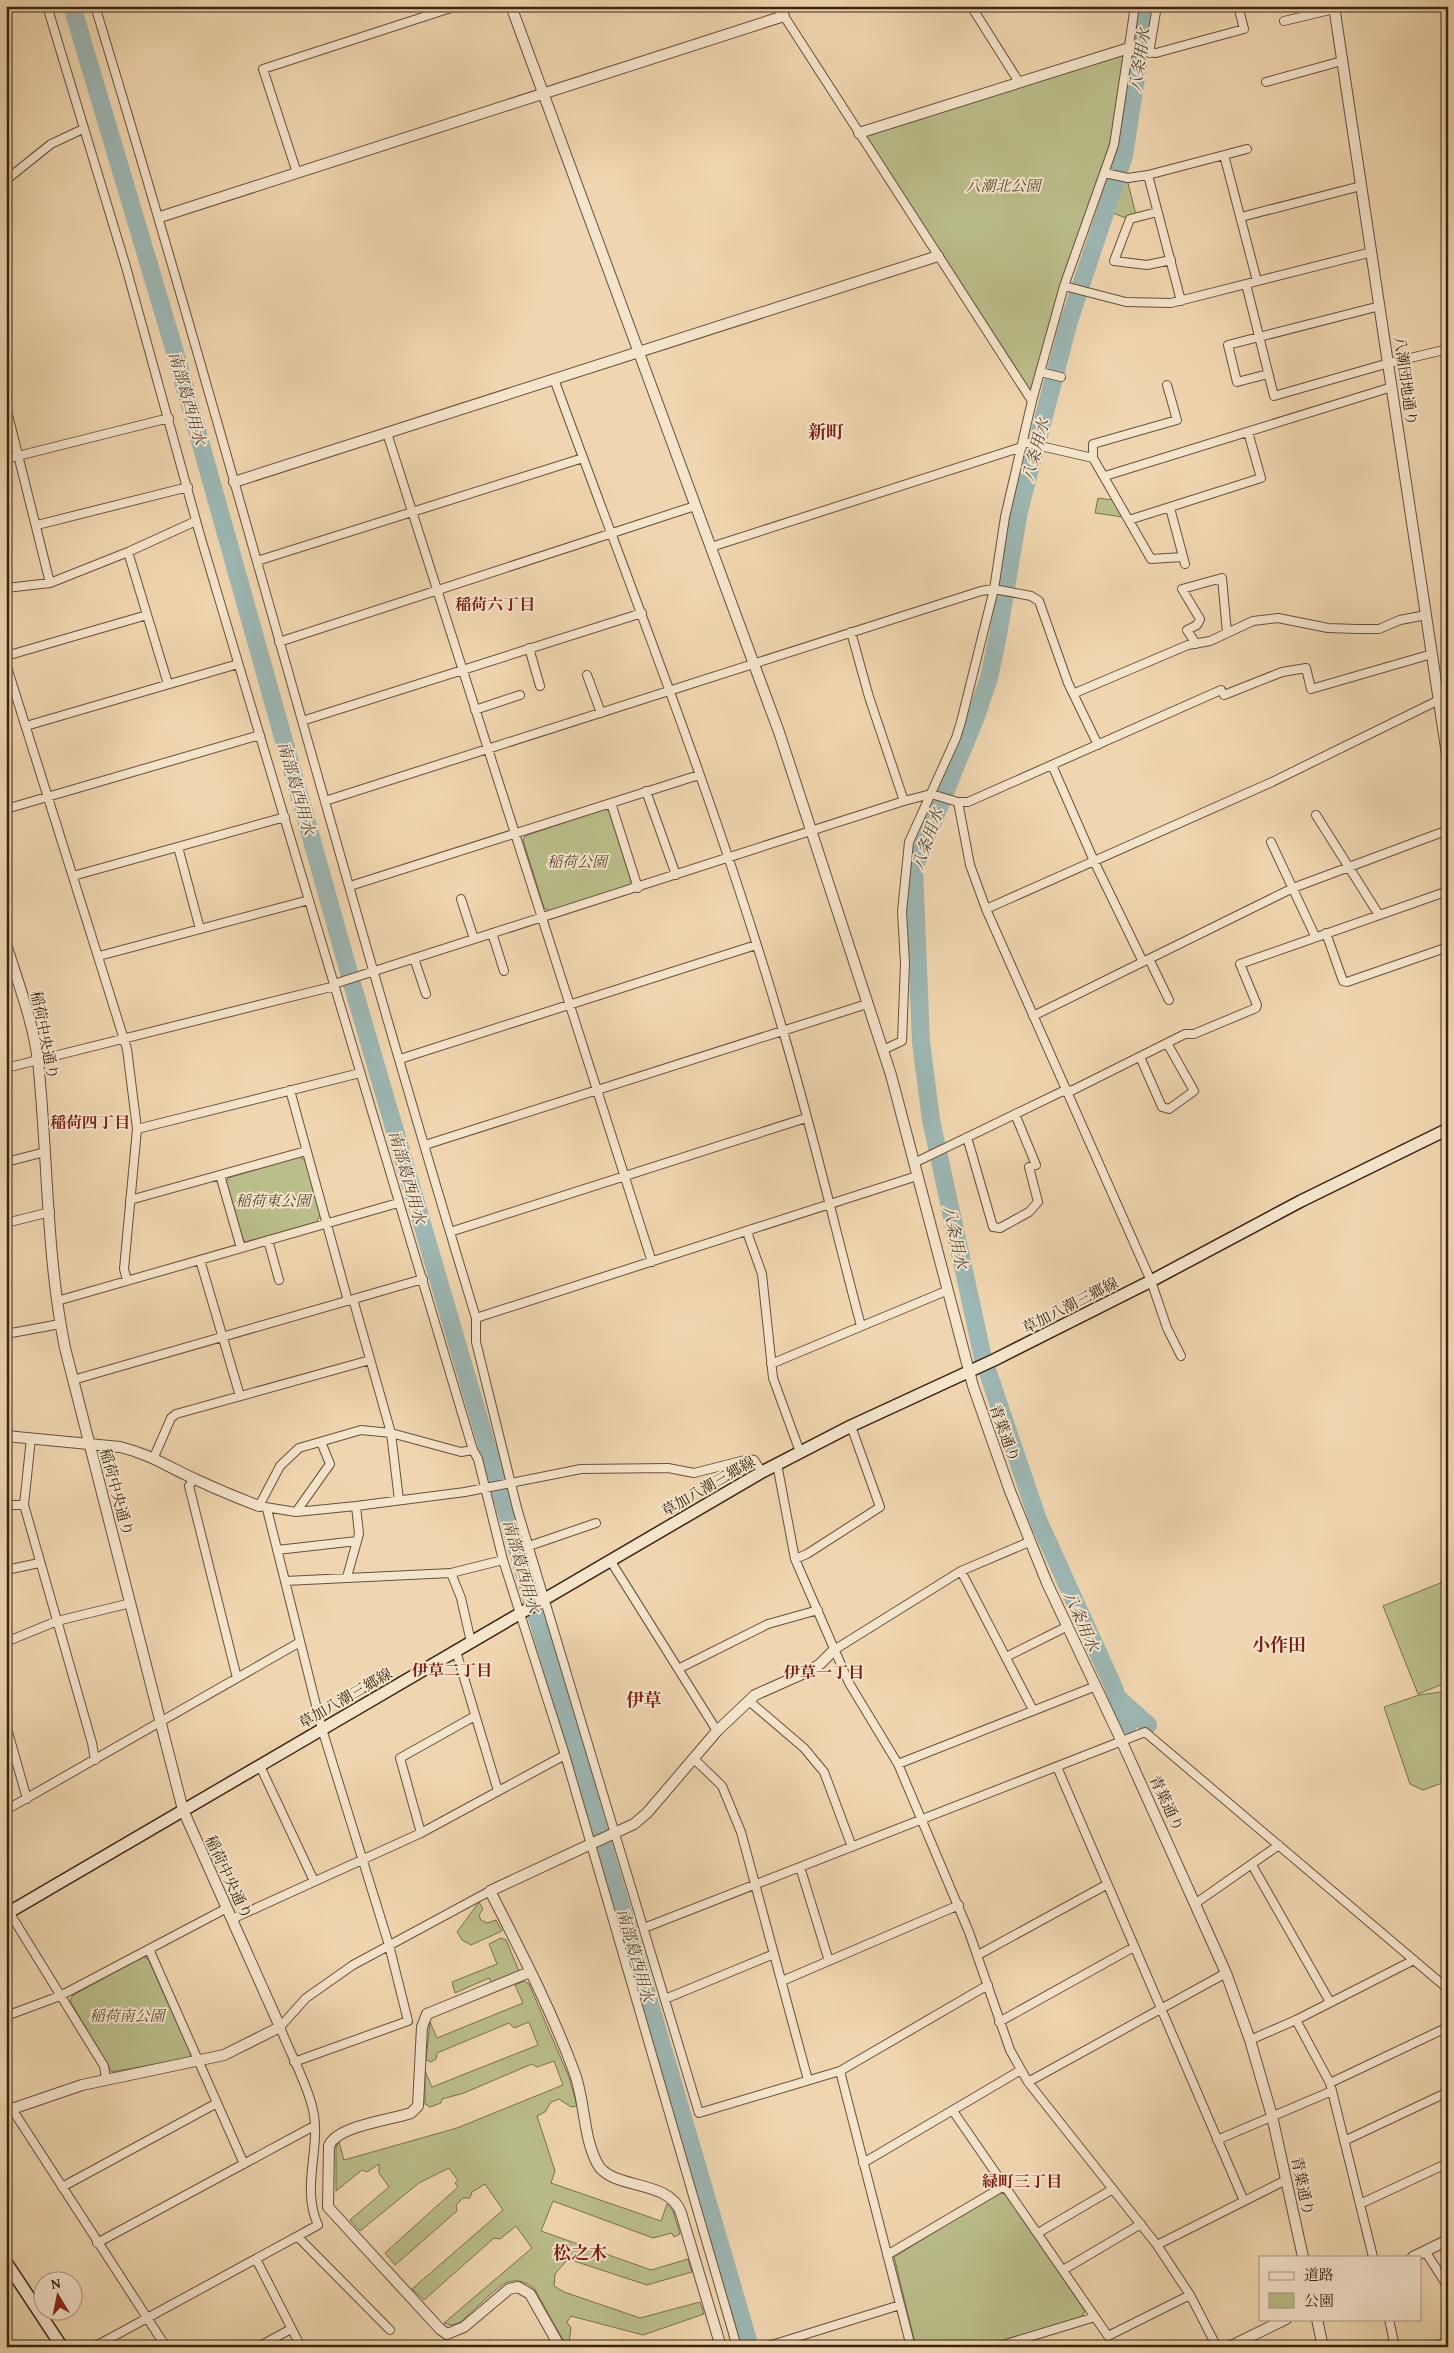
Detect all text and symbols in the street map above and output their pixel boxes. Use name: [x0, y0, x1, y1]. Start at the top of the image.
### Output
water label: 八条用水: [1122, 25, 1156, 93]
park label: 八潮北公園: [965, 175, 1043, 196]
street label: 八潮団地通り: [1389, 335, 1423, 427]
water label: 南部葛西用水: [163, 349, 213, 449]
water label: 八条用水: [1015, 414, 1055, 484]
district label: 新町: [808, 418, 844, 445]
district label: 稲荷六丁目: [455, 592, 535, 616]
water label: 南部葛西用水: [272, 739, 322, 839]
water label: 八条用水: [905, 803, 949, 873]
park label: 稲荷公園: [547, 851, 610, 872]
street label: 稲荷中央通り: [26, 989, 64, 1081]
district label: 稲荷四丁目: [50, 1110, 130, 1134]
water label: 南部葛西用水: [383, 1128, 433, 1228]
park label: 稲荷東公園: [235, 1190, 313, 1211]
water label: 八条用水: [938, 1203, 975, 1273]
street label: 草加八潮三郷線: [1018, 1272, 1122, 1338]
street label: 青葉通り: [985, 1401, 1025, 1465]
street label: 稲荷中央通り: [95, 1446, 139, 1538]
street label: 草加八潮三郷線: [657, 1451, 759, 1521]
water label: 南部葛西用水: [497, 1517, 547, 1617]
water label: 八条用水: [1058, 1587, 1107, 1657]
district label: 小作田: [1252, 1631, 1306, 1658]
district label: 伊草二丁目: [412, 1658, 492, 1682]
district label: 伊草一丁目: [784, 1660, 864, 1684]
street label: 草加八潮三郷線: [294, 1663, 396, 1733]
district label: 伊草: [626, 1686, 662, 1713]
street label: 青葉通り: [1145, 1771, 1189, 1835]
street label: 稲荷中央通り: [200, 1832, 258, 1922]
water label: 南部葛西用水: [611, 1906, 661, 2006]
park label: 稲荷南公園: [89, 2005, 167, 2026]
street label: 青葉通り: [1286, 2154, 1320, 2218]
district label: 緑町三丁目: [982, 2169, 1062, 2193]
district label: 松之木: [553, 2239, 607, 2266]
legend: [1259, 2256, 1422, 2320]
text: 道路: [1304, 2264, 1334, 2285]
north arrow: [32, 2270, 82, 2320]
text: N: [49, 2272, 63, 2294]
text: 公園: [1304, 2290, 1334, 2311]

